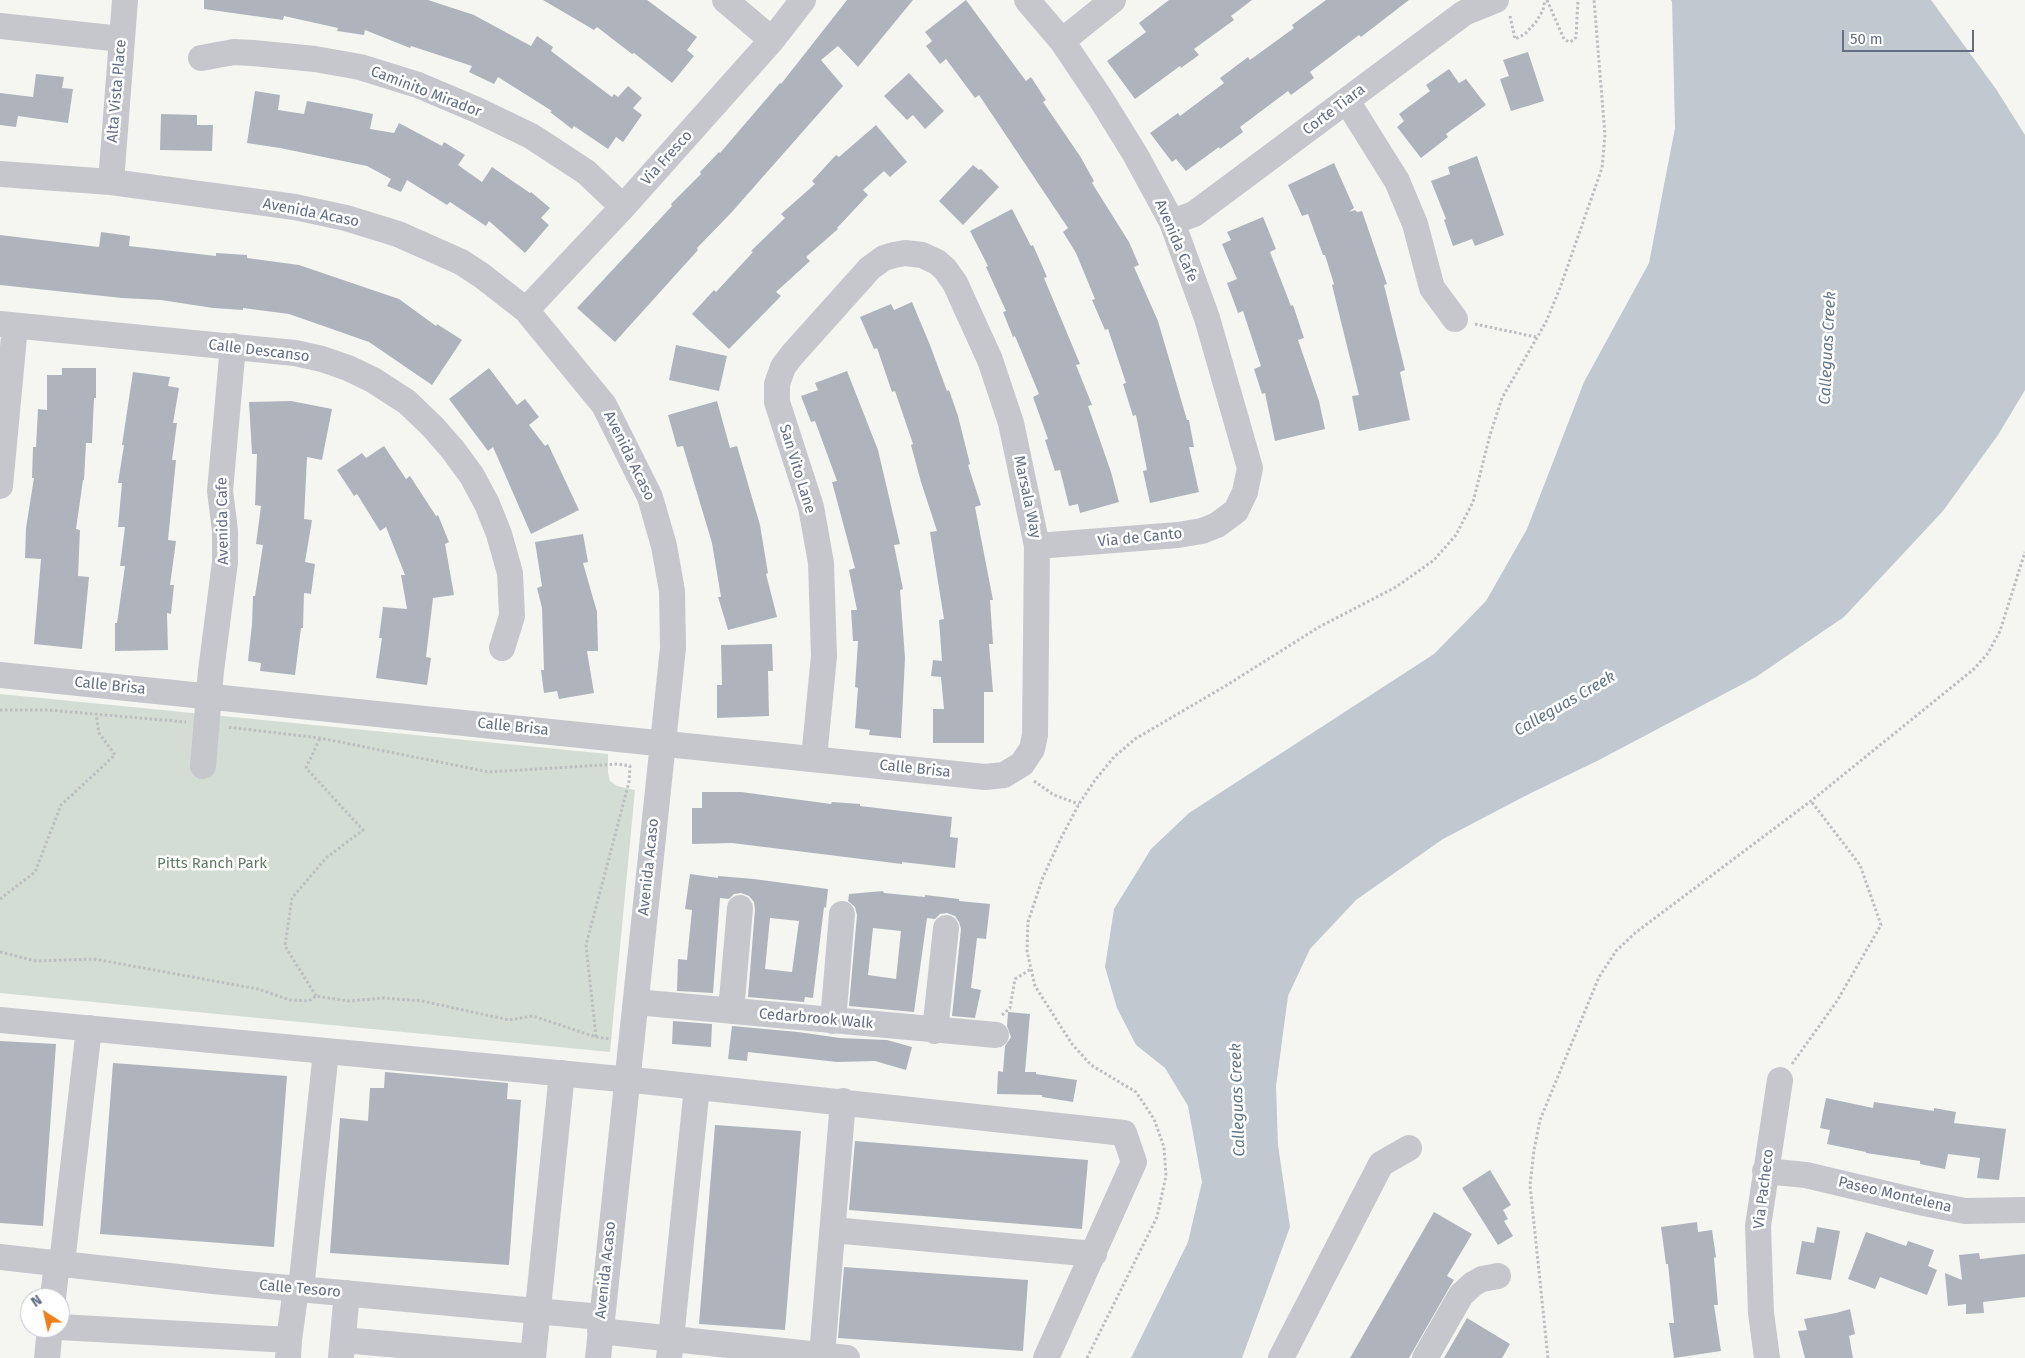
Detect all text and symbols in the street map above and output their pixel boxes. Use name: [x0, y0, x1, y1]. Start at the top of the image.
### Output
scale bar: [1845, 20, 1978, 52]
text: 50 m: [1850, 30, 1883, 48]
street label: Alta Vista Place: [104, 39, 130, 143]
street label: Caminito Mirador: [368, 63, 484, 121]
street label: Corte Tiara: [1299, 81, 1369, 139]
street label: Via Fresco: [638, 127, 696, 189]
street label: Avenida Acaso: [261, 195, 361, 231]
street label: Avenida Cafe: [1151, 197, 1201, 285]
water label: Calleguas Creek: [1815, 291, 1841, 405]
street label: Calle Descanso: [207, 336, 311, 366]
street label: Avenida Acaso: [600, 408, 658, 504]
street label: San Vito Lane: [775, 422, 819, 516]
street label: Marsala Way: [1009, 454, 1045, 540]
street label: Avenida Cafe: [213, 477, 233, 565]
street label: Via de Canto: [1097, 525, 1183, 551]
water label: Calleguas Creek: [1511, 667, 1619, 741]
street label: Calle Brisa: [74, 673, 146, 699]
street label: Calle Brisa: [477, 714, 549, 740]
street label: Calle Brisa: [879, 756, 951, 782]
street label: Avenida Acaso: [635, 818, 663, 916]
park label: Pitts Ranch Park: [157, 855, 267, 873]
street label: Cedarbrook Walk: [758, 1005, 874, 1033]
water label: Calleguas Creek: [1226, 1043, 1250, 1157]
street label: Via Pacheco: [1750, 1148, 1778, 1230]
street label: Paseo Montelena: [1837, 1173, 1953, 1217]
street label: Avenida Acaso: [592, 1221, 620, 1319]
street label: Calle Tesoro: [258, 1276, 342, 1302]
north arrow: [20, 1288, 70, 1338]
text: N: [28, 1291, 45, 1311]

